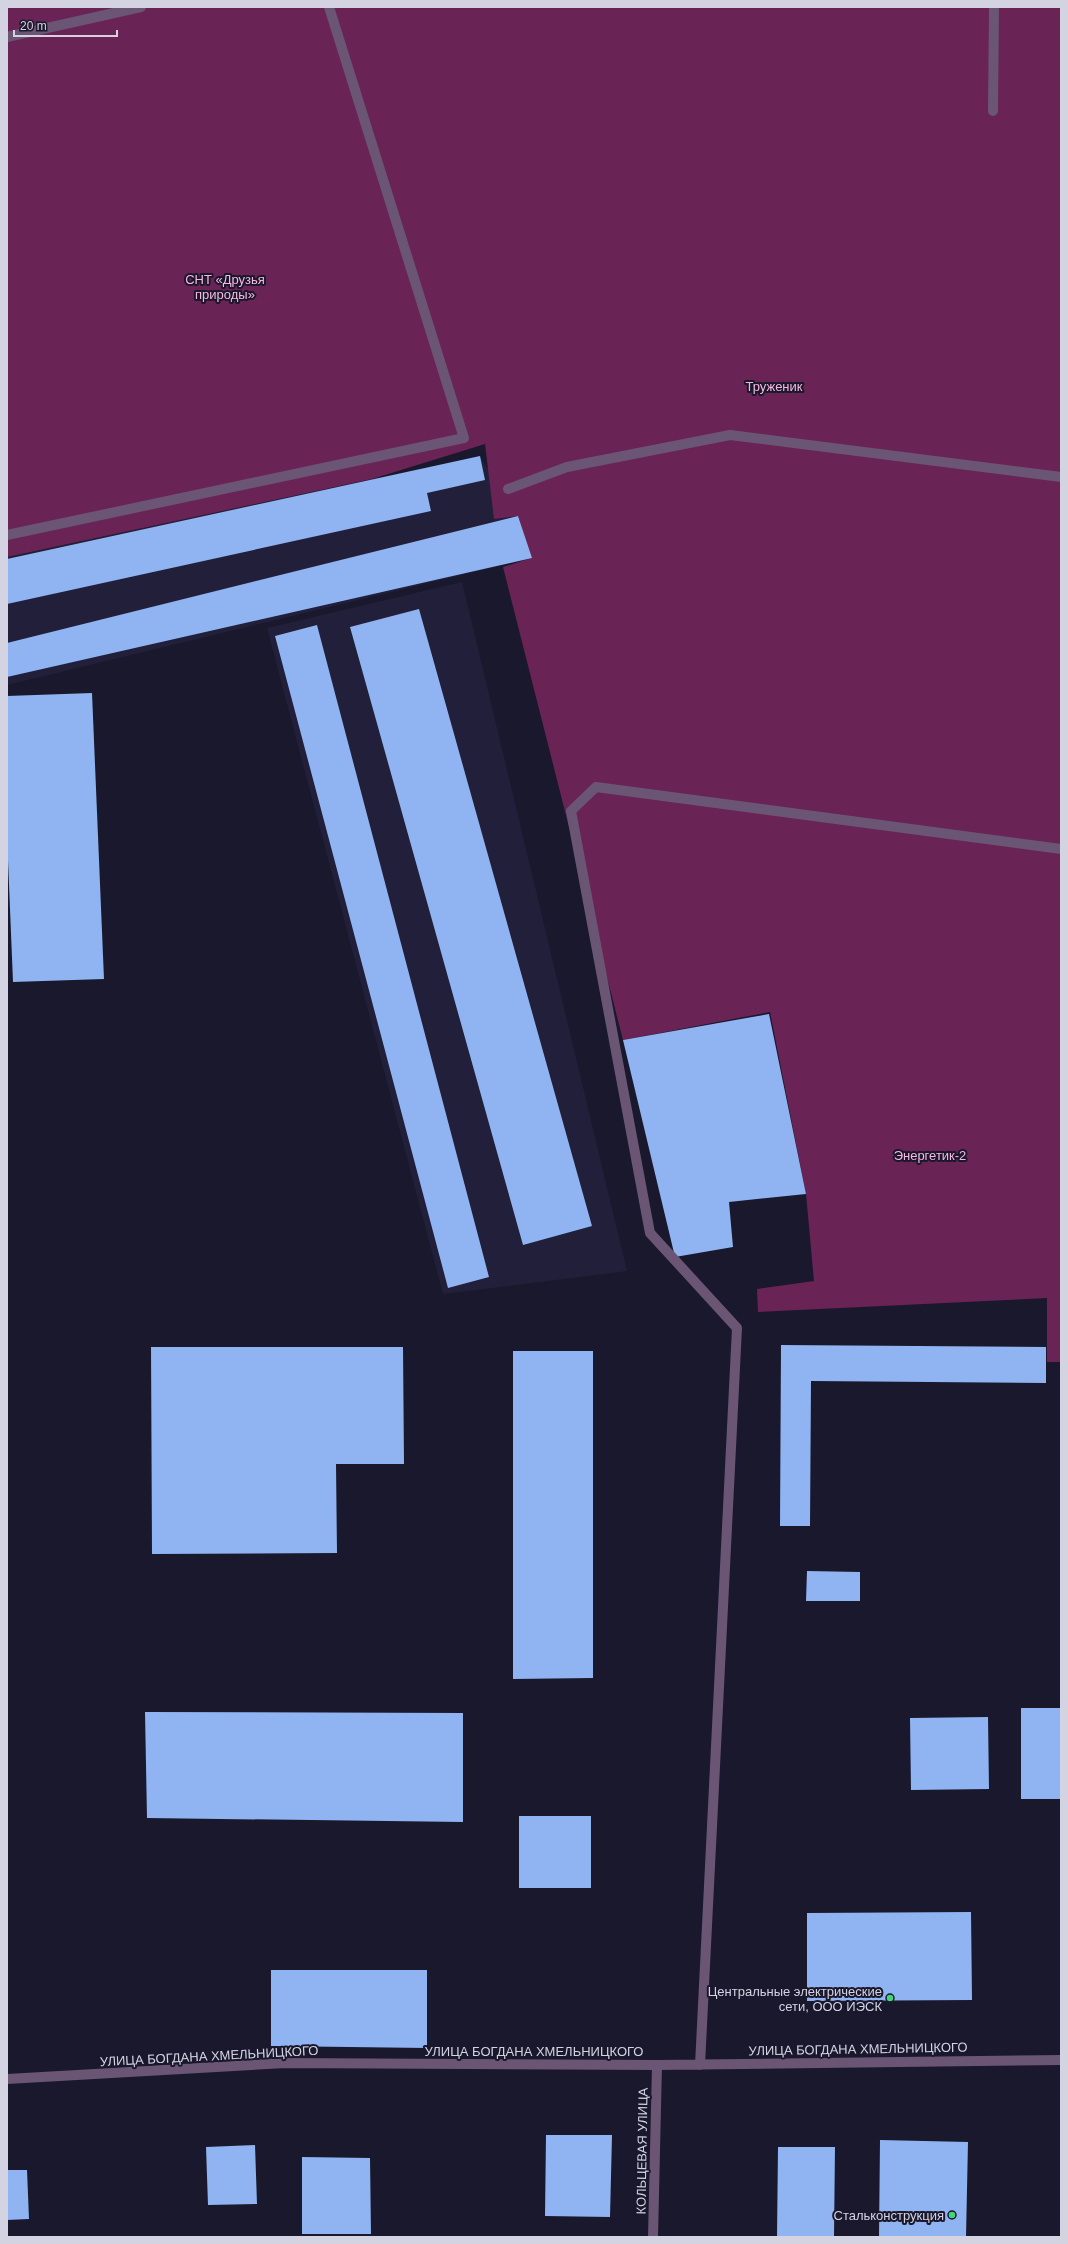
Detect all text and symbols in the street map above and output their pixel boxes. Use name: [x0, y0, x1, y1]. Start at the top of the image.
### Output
scale bar: [14, 12, 117, 38]
text: 20 m: [20, 19, 47, 33]
park label: СНТ «Друзья природы»: [185, 272, 265, 302]
park label: Труженик: [746, 379, 803, 394]
park label: Энергетик-2: [894, 1148, 966, 1163]
place label: Центральные электрические сети, ООО ИЭСК: [708, 1984, 882, 2014]
marker: Центральные электрические сети, ООО ИЭСК: [885, 1993, 895, 2003]
street label: УЛИЦА БОГДАНА ХМЕЛЬНИЦКОГО: [748, 2040, 968, 2058]
street label: УЛИЦА БОГДАНА ХМЕЛЬНИЦКОГО: [99, 2043, 319, 2069]
street label: УЛИЦА БОГДАНА ХМЕЛЬНИЦКОГО: [425, 2044, 643, 2059]
street label: КОЛЬЦЕВАЯ УЛИЦА: [633, 2087, 651, 2214]
place label: Стальконструкция: [834, 2208, 944, 2223]
marker: Стальконструкция: [947, 2210, 957, 2220]

